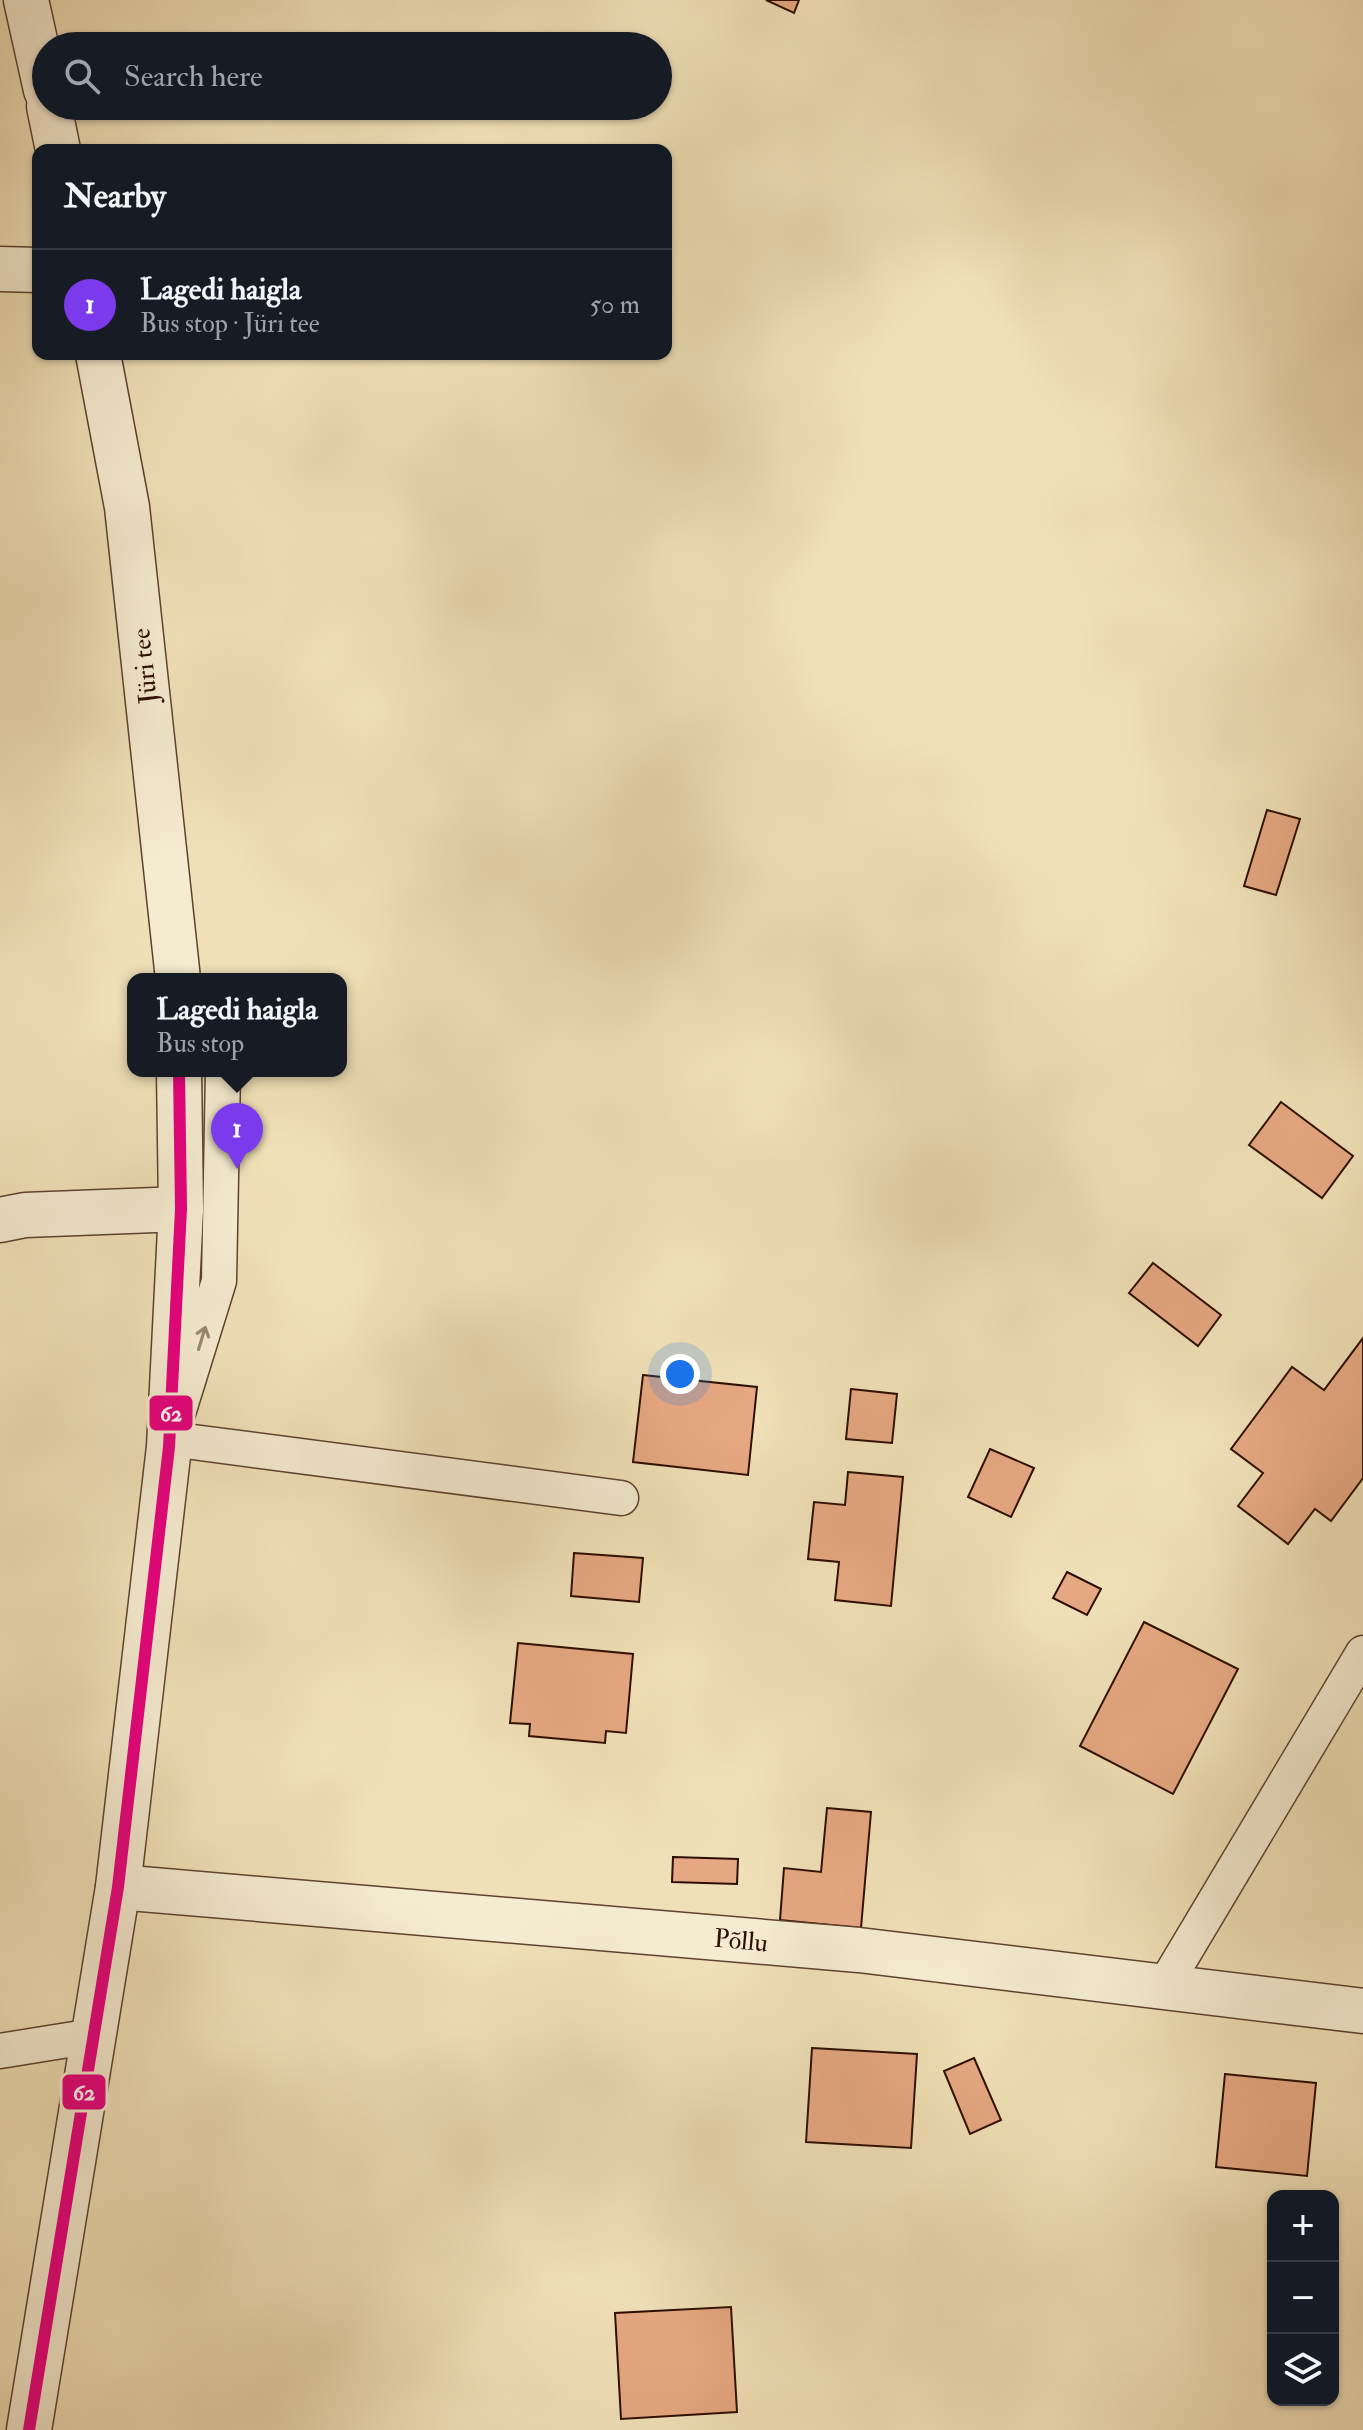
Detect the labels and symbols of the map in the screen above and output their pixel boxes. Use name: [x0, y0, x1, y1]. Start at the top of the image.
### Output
street label: Jüri tee: [125, 626, 165, 706]
pin: 1: [211, 1103, 263, 1169]
one-way arrow: [195, 1325, 210, 1350]
your location: [660, 1354, 700, 1394]
line badge: 62: [148, 1394, 194, 1432]
text: 62: [160, 1400, 182, 1428]
street label: Põllu: [713, 1923, 769, 1959]
line badge: 62: [61, 2073, 107, 2111]
text: 62: [73, 2079, 95, 2107]

